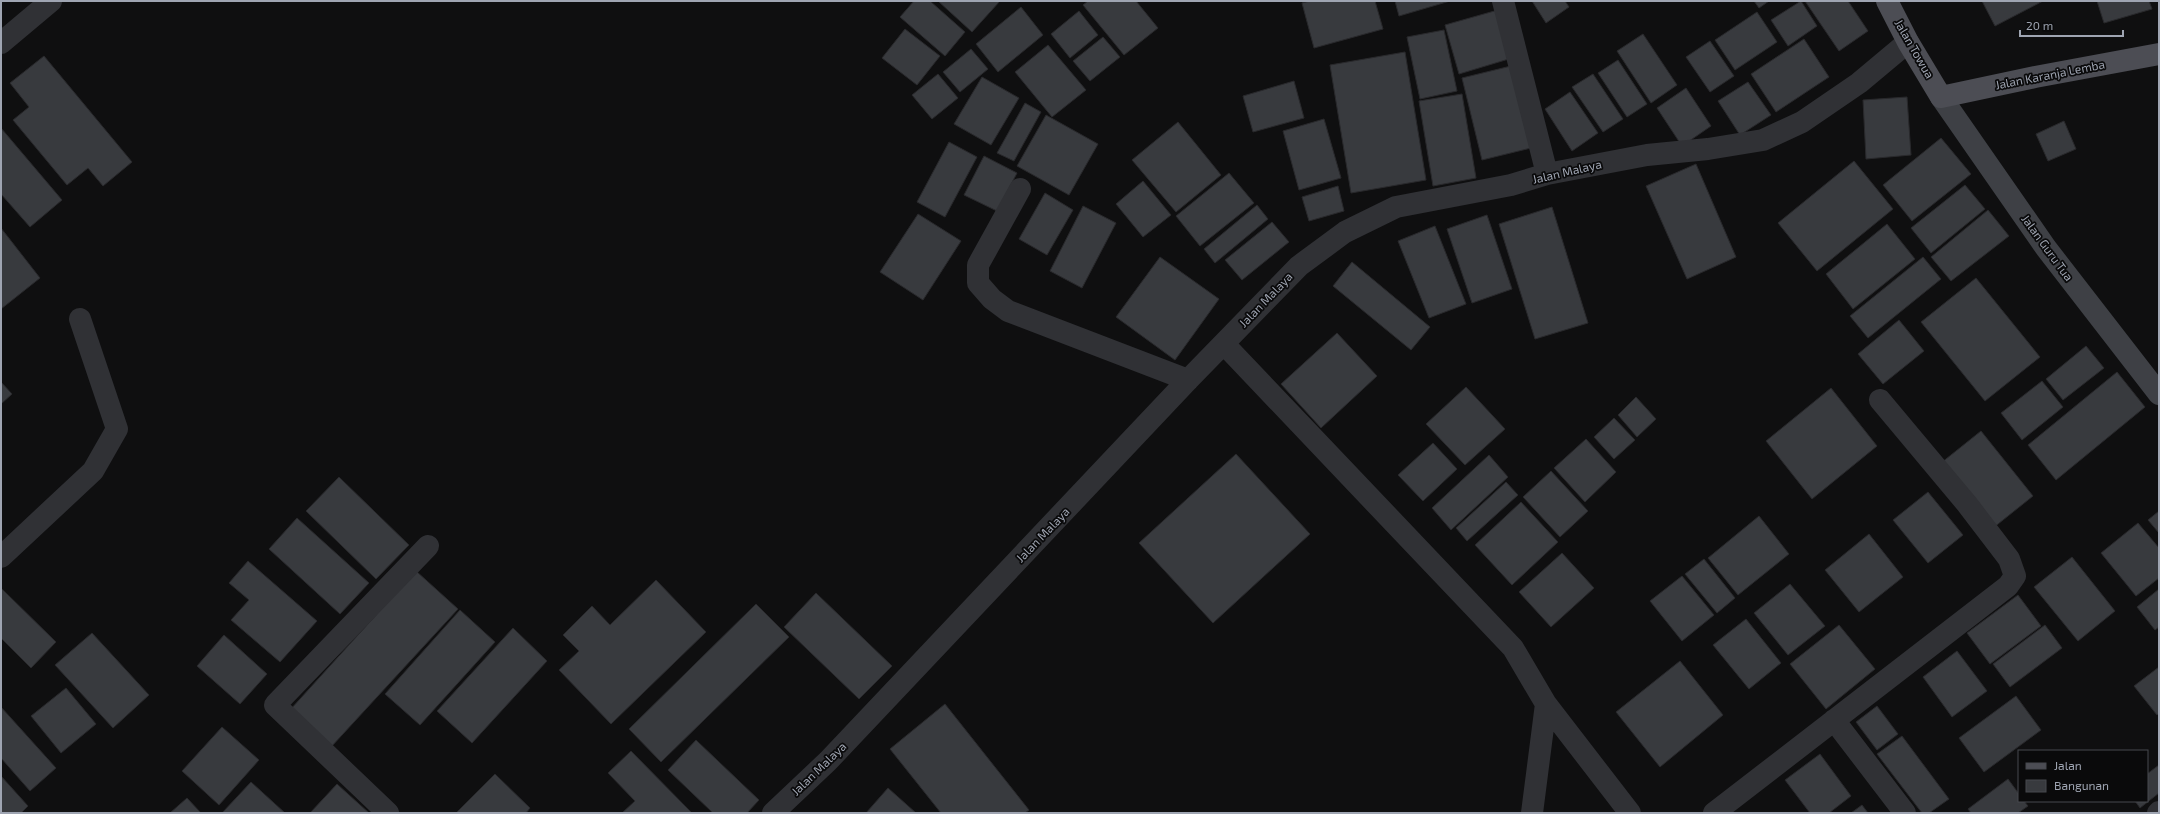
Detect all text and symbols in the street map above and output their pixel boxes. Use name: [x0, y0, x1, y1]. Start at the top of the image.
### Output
scale bar: [2020, 12, 2123, 38]
street label: Jalan Towua: [1892, 16, 1937, 81]
text: 20 m: [2026, 18, 2053, 32]
street label: Jalan Karanja Lemba: [1994, 57, 2106, 92]
street label: Jalan Malaya: [1531, 156, 1603, 186]
street label: Jalan Guru Tua: [2019, 212, 2076, 283]
street label: Jalan Malaya: [1236, 269, 1295, 330]
street label: Jalan Malaya: [1013, 504, 1072, 565]
street label: Jalan Malaya: [788, 739, 849, 798]
legend: [2018, 750, 2148, 802]
text: Jalan: [2054, 758, 2082, 772]
text: Bangunan: [2054, 778, 2109, 792]

